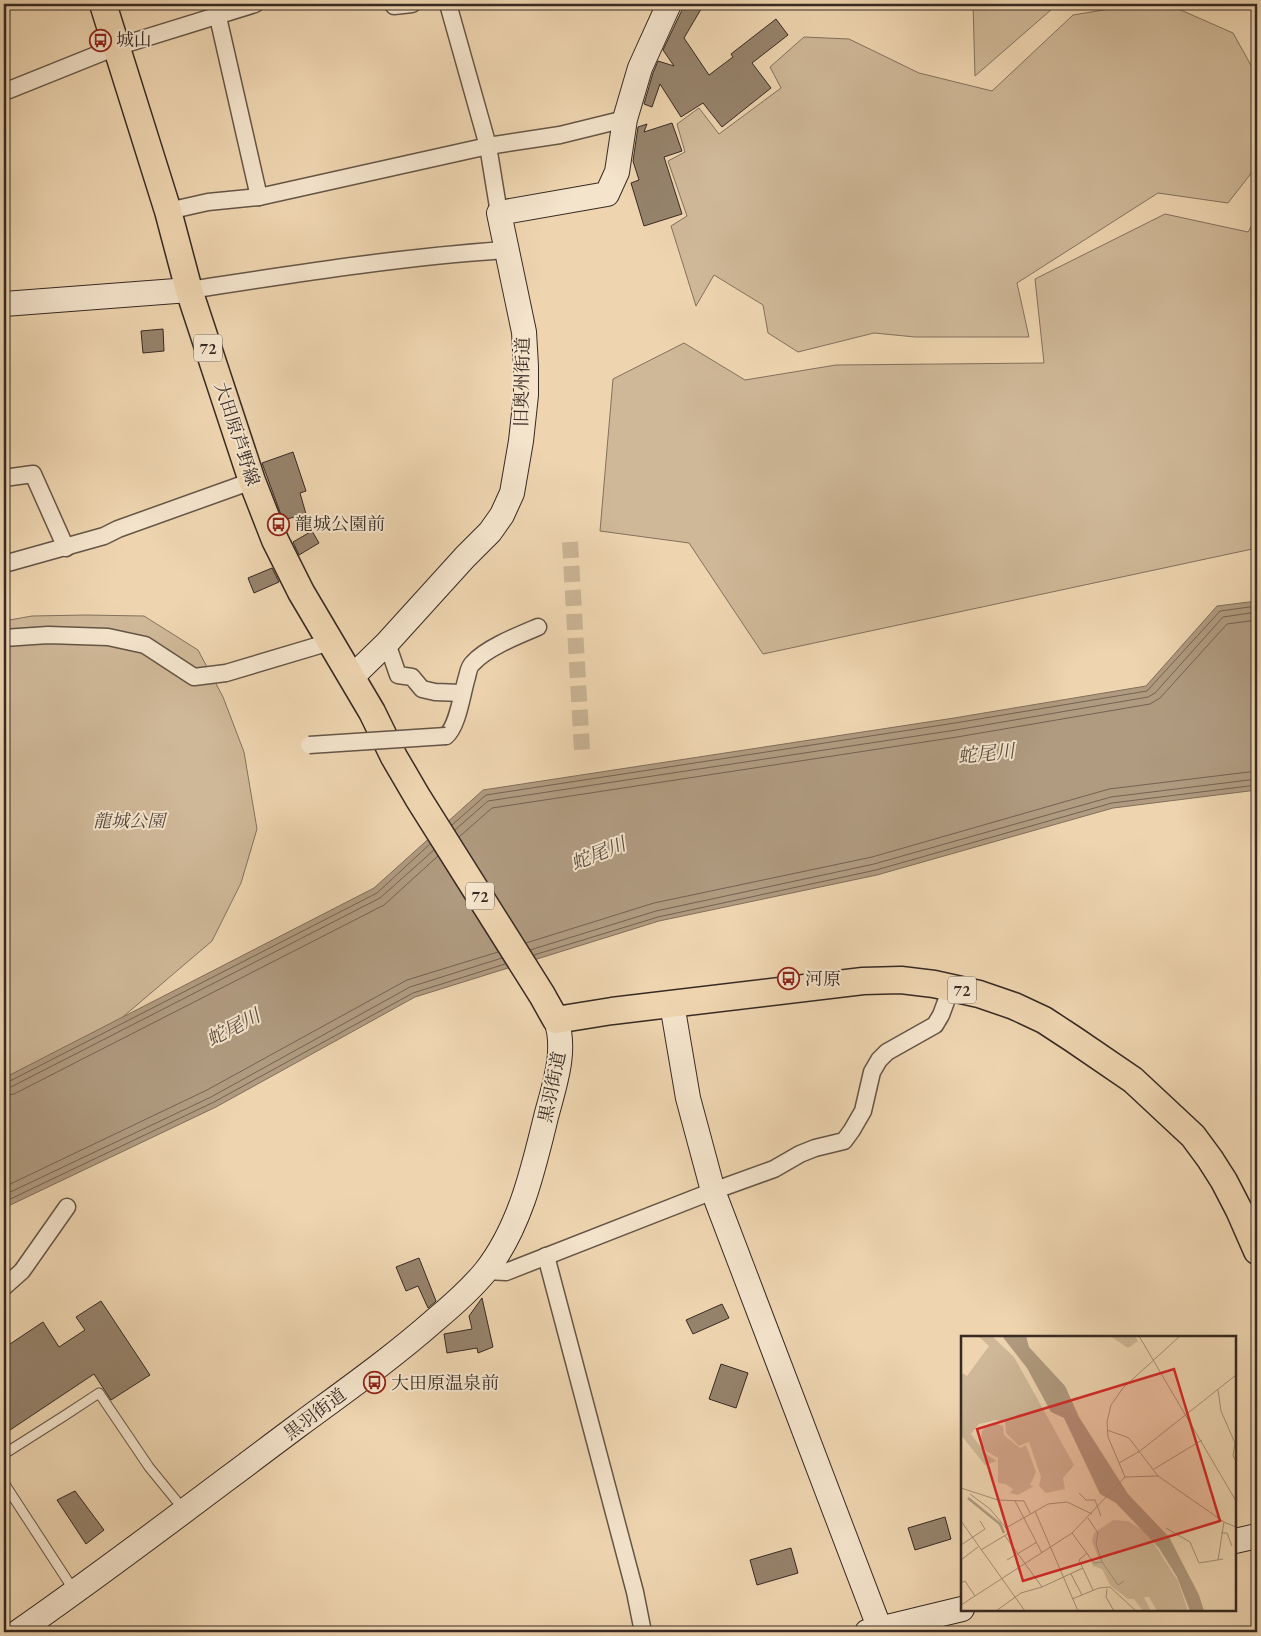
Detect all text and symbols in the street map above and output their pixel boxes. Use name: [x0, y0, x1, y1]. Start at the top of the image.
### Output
bus stop icon: 城山: [88, 28, 112, 52]
place label: 城山: [116, 28, 152, 51]
road number: 72: [194, 334, 222, 362]
street label: 旧奥州街道: [509, 337, 534, 427]
street label: 大田原芦野線: [210, 379, 265, 489]
bus stop icon: 龍城公園前: [267, 512, 291, 536]
place label: 龍城公園前: [295, 512, 385, 535]
water label: 蛇尾川: [956, 738, 1018, 769]
park label: 龍城公園: [93, 809, 168, 832]
water label: 蛇尾川: [567, 830, 631, 876]
road number: 72: [466, 882, 494, 909]
bus stop icon: 河原: [777, 967, 801, 991]
place label: 河原: [805, 967, 841, 990]
road number: 72: [948, 976, 976, 1004]
water label: 蛇尾川: [202, 1002, 266, 1052]
street label: 黒羽街道: [533, 1049, 570, 1125]
inset map: [961, 1336, 1236, 1611]
bus stop icon: 大田原温泉前: [363, 1371, 387, 1395]
place label: 大田原温泉前: [391, 1371, 499, 1394]
street label: 黒羽街道: [279, 1383, 350, 1444]

